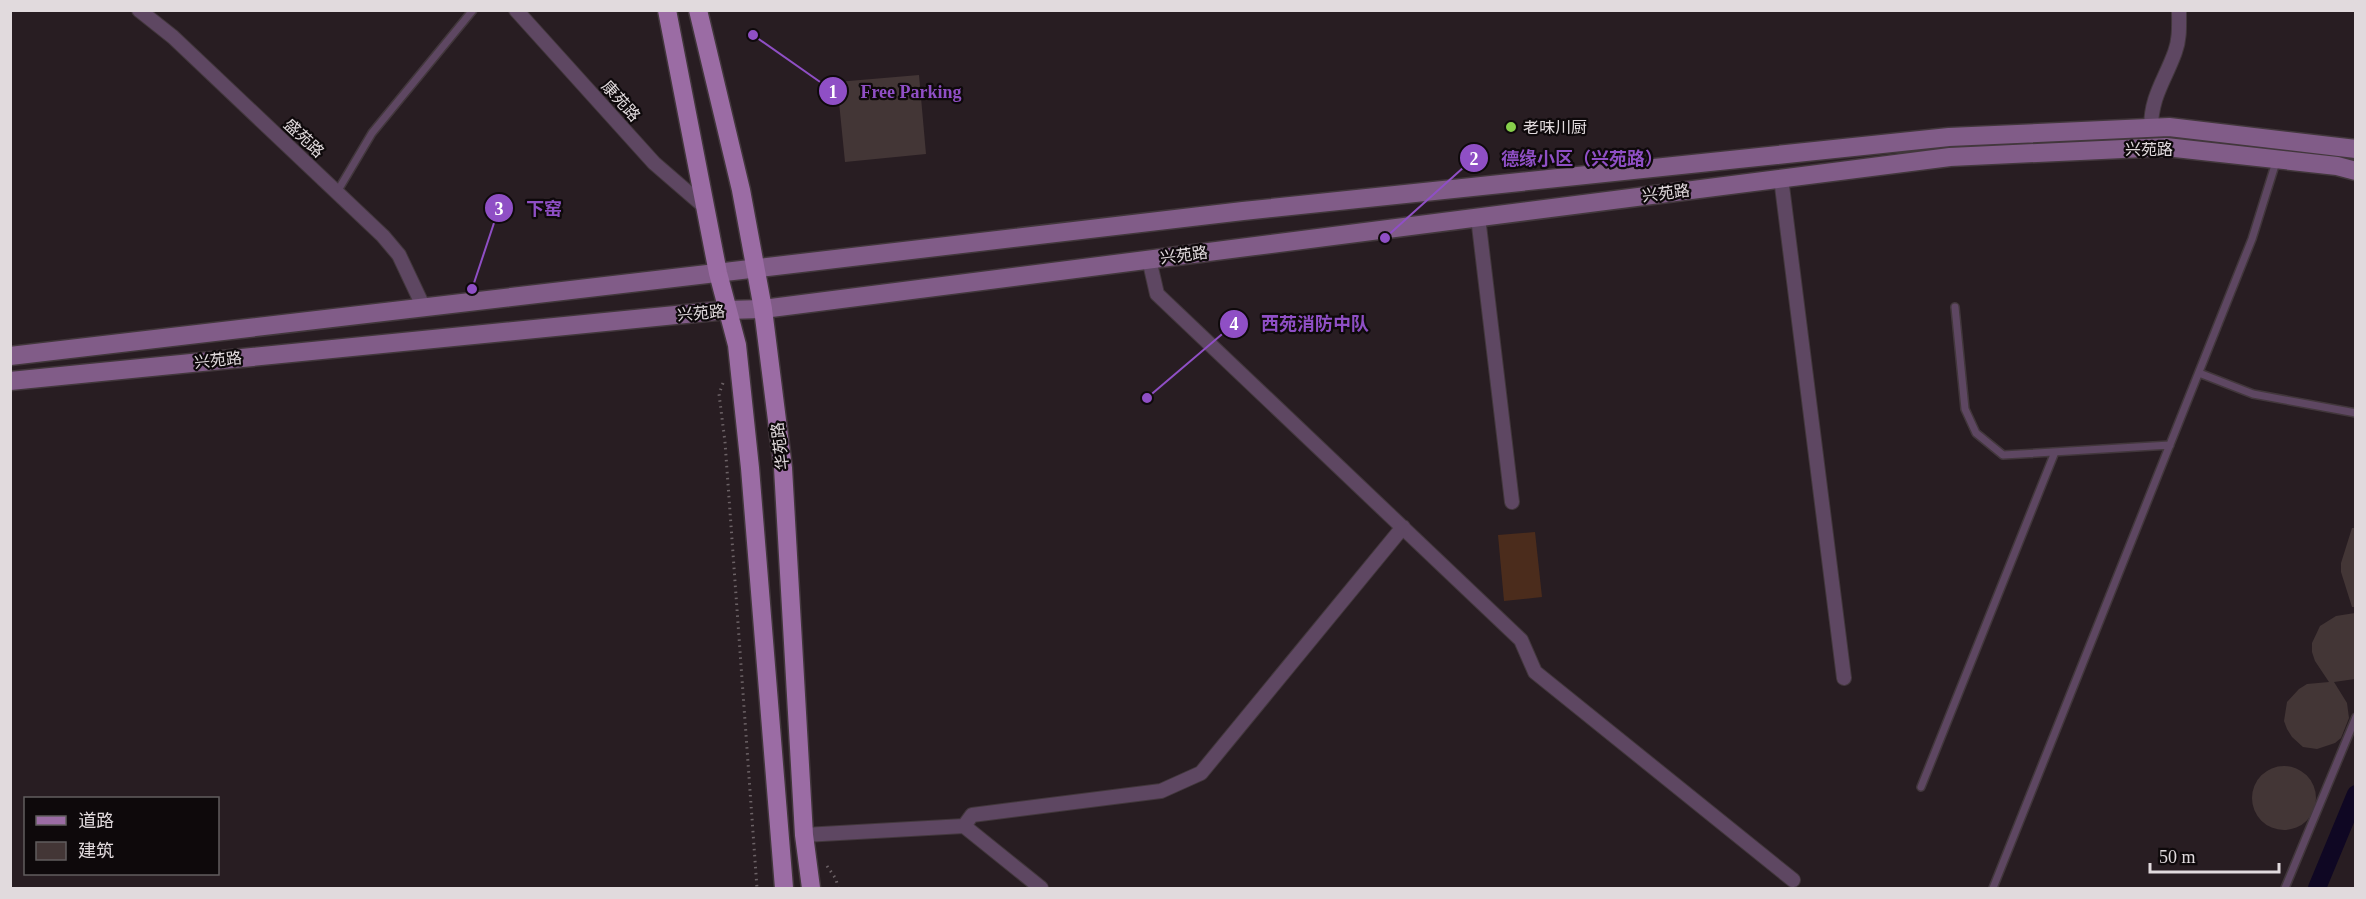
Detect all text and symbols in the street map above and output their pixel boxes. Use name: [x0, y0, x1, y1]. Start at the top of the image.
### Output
callout: Free Parking: [818, 73, 973, 109]
street label: 康苑路: [599, 77, 643, 125]
text: 1: [829, 82, 838, 102]
text: Free Parking: [860, 82, 962, 102]
street label: 盛苑路: [281, 115, 327, 161]
place label: 老味川厨: [1523, 119, 1587, 136]
marker: 老味川厨: [1504, 120, 1518, 134]
callout: 德缘小区（兴苑路）: [1459, 140, 1675, 176]
street label: 兴苑路: [2125, 141, 2173, 158]
text: 德缘小区（兴苑路）: [1501, 148, 1663, 169]
text: 2: [1470, 149, 1479, 169]
street label: 兴苑路: [1641, 182, 1691, 204]
callout: 下窑: [484, 190, 574, 226]
text: 3: [495, 199, 504, 219]
text: 下窑: [526, 199, 562, 219]
street label: 兴苑路: [1159, 244, 1209, 266]
street label: 兴苑路: [676, 302, 726, 324]
callout: 西苑消防中队: [1219, 306, 1381, 342]
text: 4: [1230, 314, 1239, 334]
text: 西苑消防中队: [1261, 314, 1369, 334]
street label: 兴苑路: [193, 349, 243, 371]
street label: 华苑路: [769, 421, 791, 471]
legend: [24, 797, 219, 875]
text: 道路: [78, 811, 114, 831]
scale bar: [2150, 836, 2279, 874]
text: 建筑: [78, 841, 114, 861]
text: 50 m: [2159, 847, 2196, 867]

